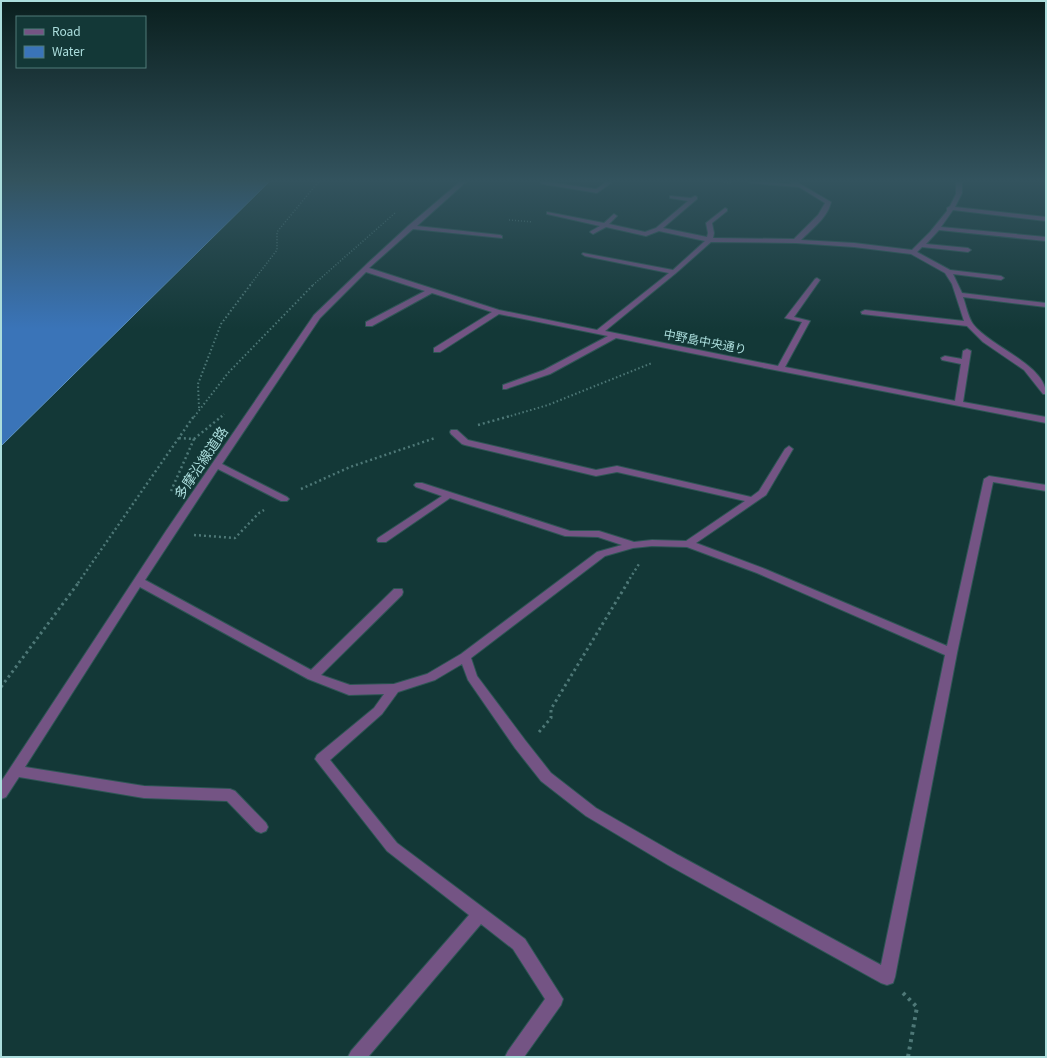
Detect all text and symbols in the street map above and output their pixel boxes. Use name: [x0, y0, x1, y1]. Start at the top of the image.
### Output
legend: [16, 16, 146, 68]
text: Road: [52, 22, 81, 39]
text: Water: [52, 42, 85, 59]
street label: 中野島中央通り: [662, 324, 748, 357]
street label: 多摩沿線道路: [168, 422, 232, 503]

